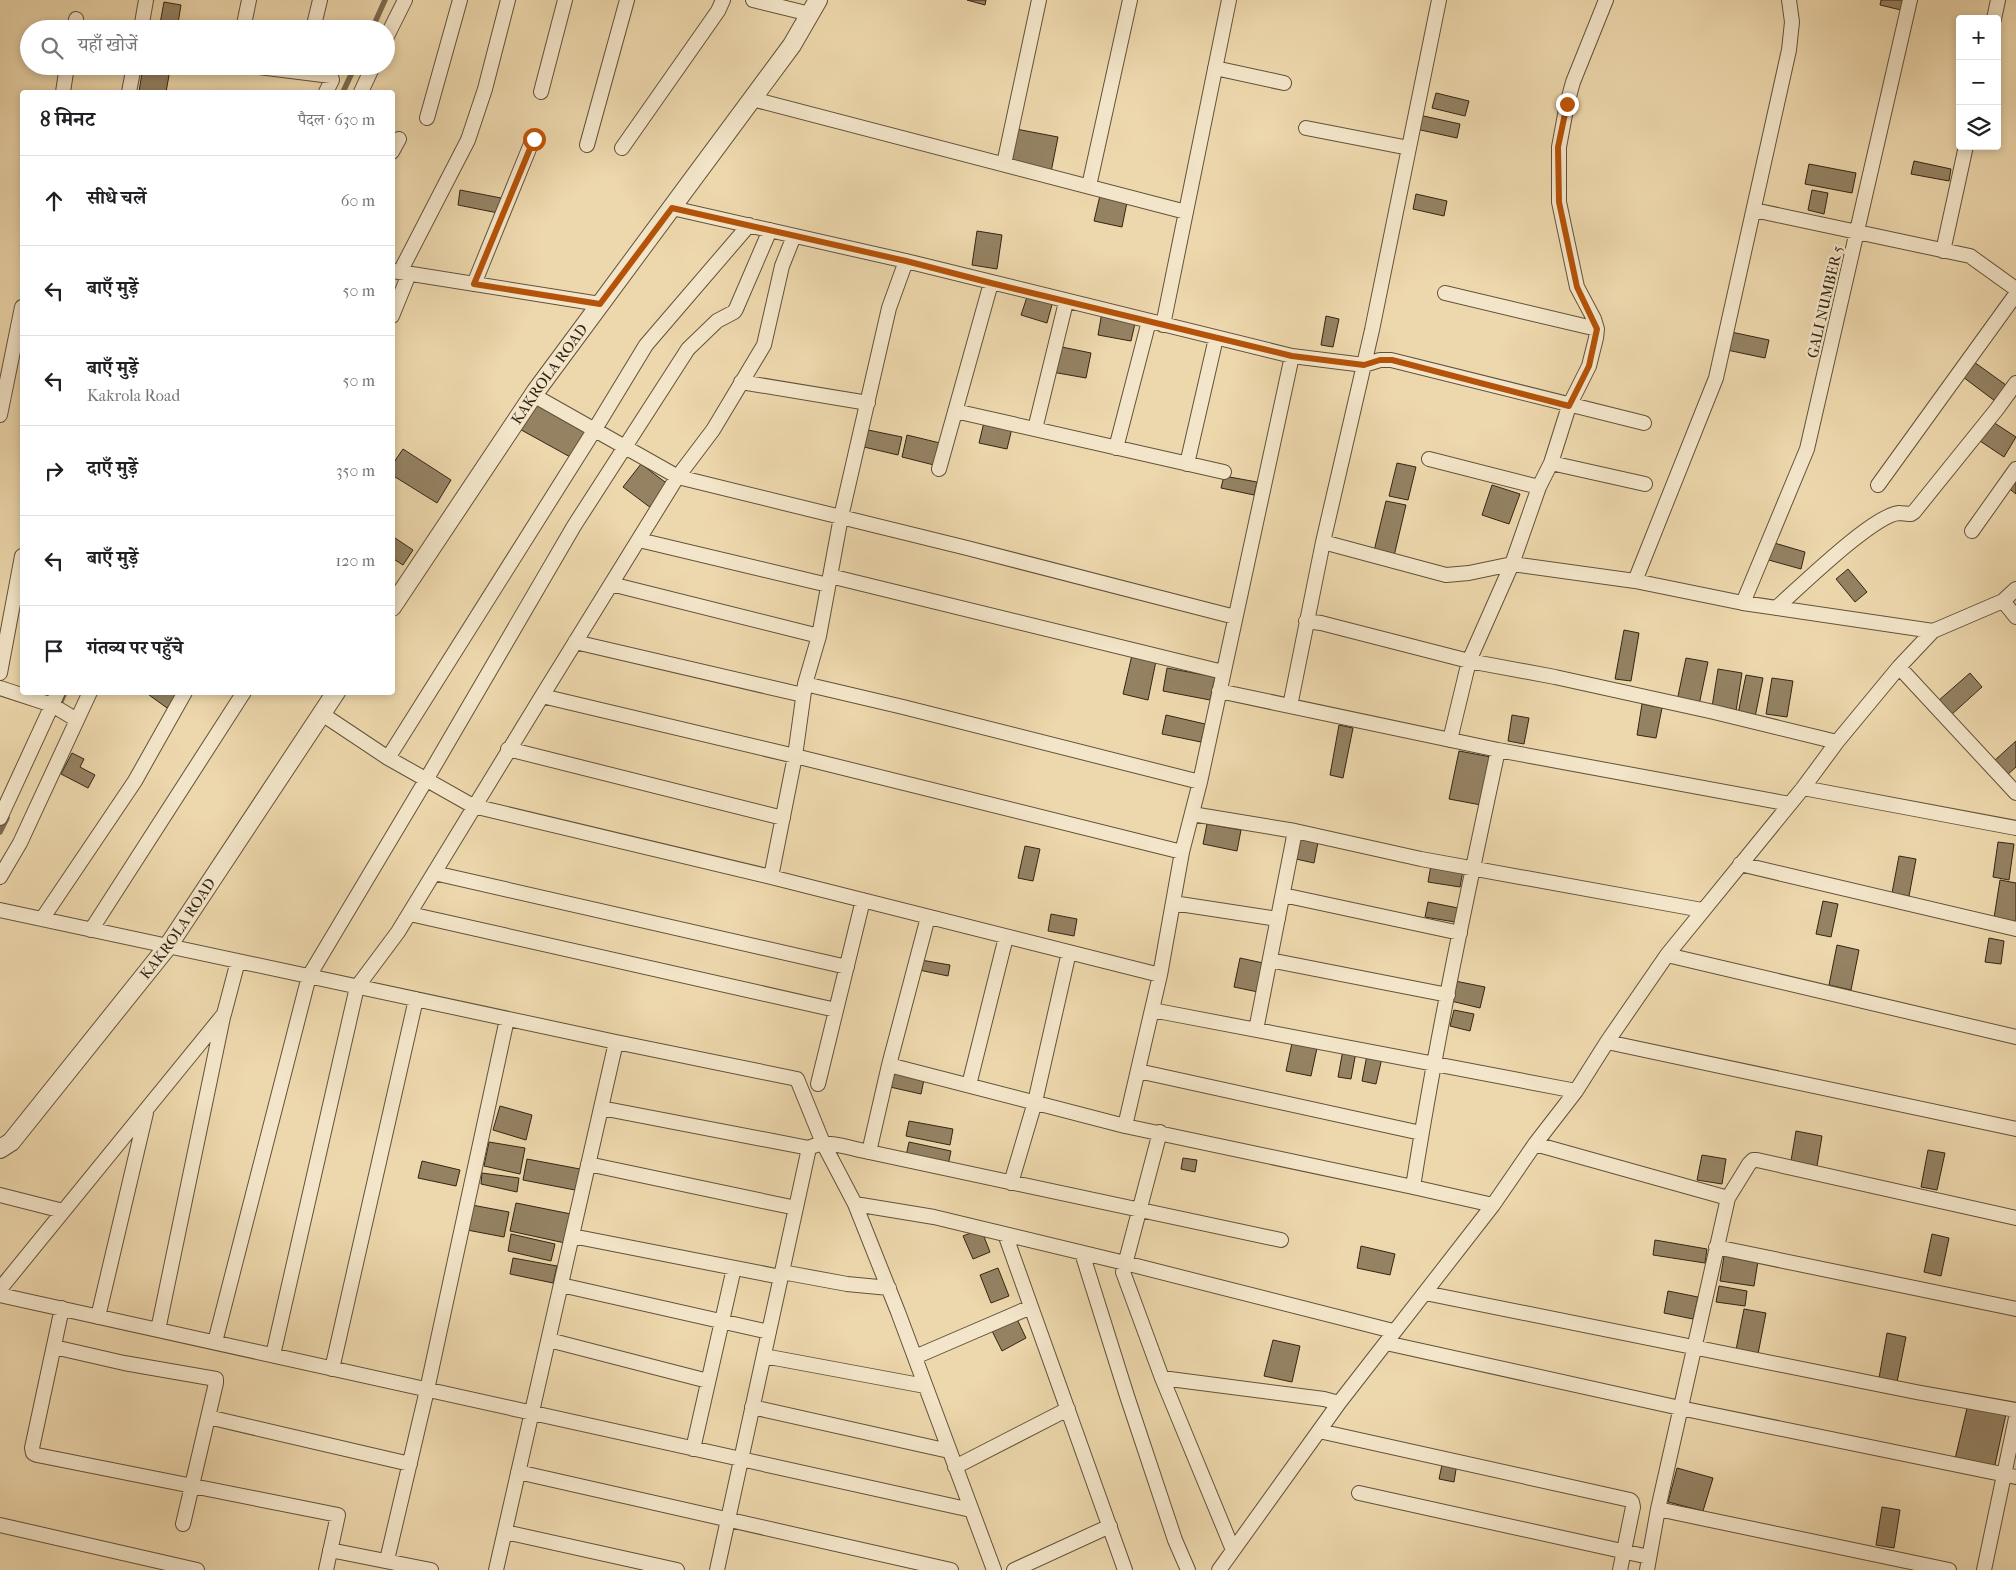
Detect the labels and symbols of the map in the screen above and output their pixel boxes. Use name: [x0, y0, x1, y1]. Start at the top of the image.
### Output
route end: [1556, 93, 1579, 116]
route start: [523, 128, 546, 151]
street label: GALI NUMBER 5: [1803, 244, 1847, 360]
street label: KAKROLA ROAD: [507, 321, 591, 428]
street label: KAKROLA ROAD: [136, 875, 219, 983]

